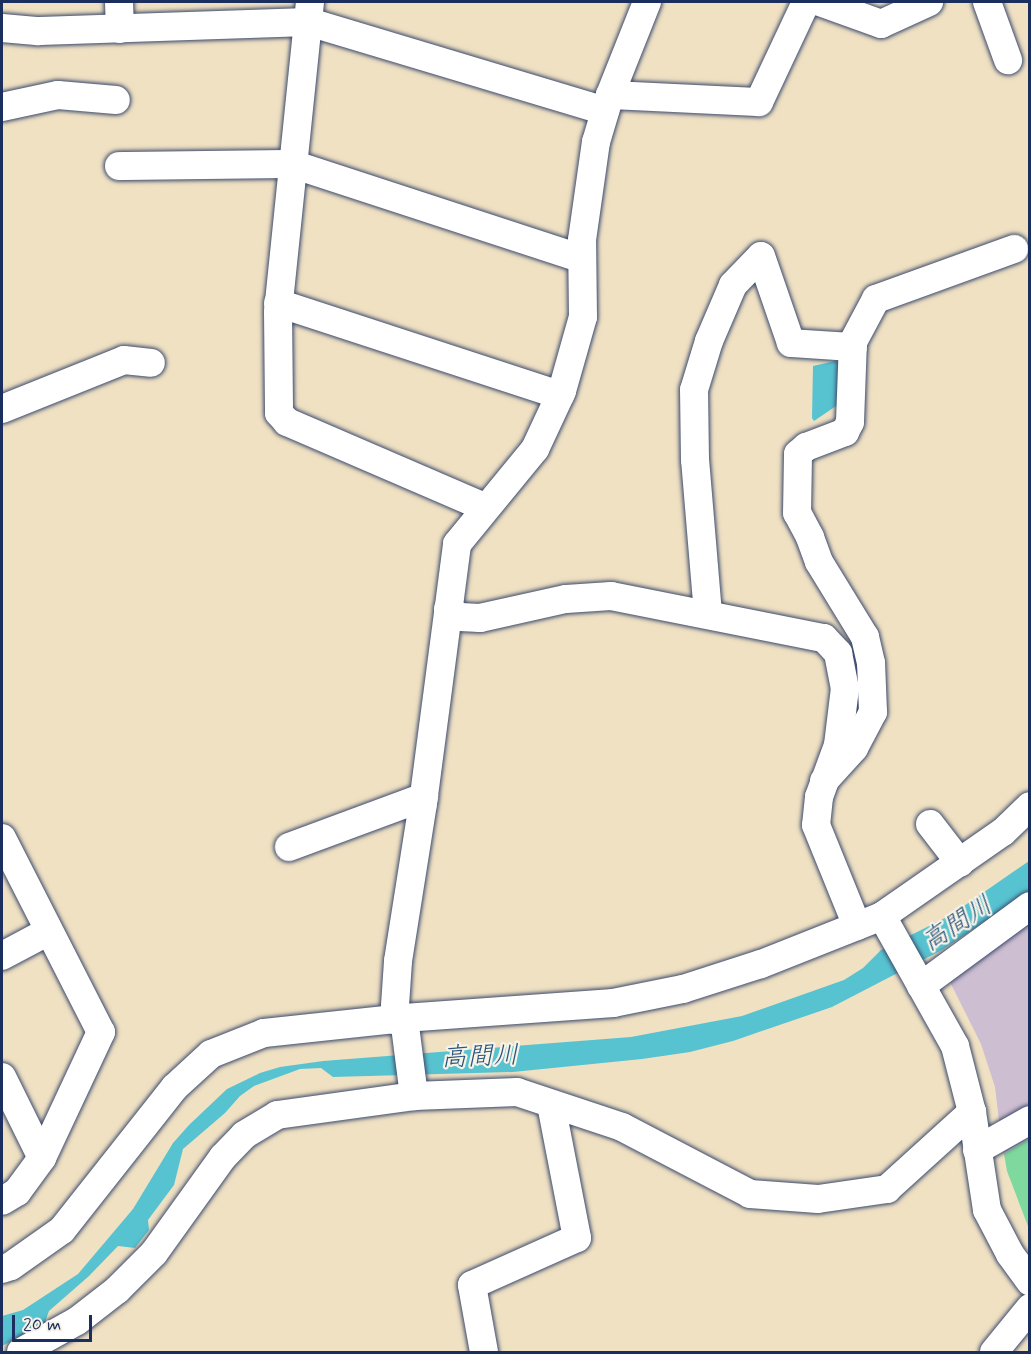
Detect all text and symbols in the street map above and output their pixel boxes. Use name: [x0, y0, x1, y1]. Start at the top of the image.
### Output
water label: 高間川: [917, 891, 999, 959]
water label: 高間川: [440, 1041, 520, 1075]
scale bar: [15, 1303, 94, 1341]
text: 20 m: [23, 1313, 61, 1337]

